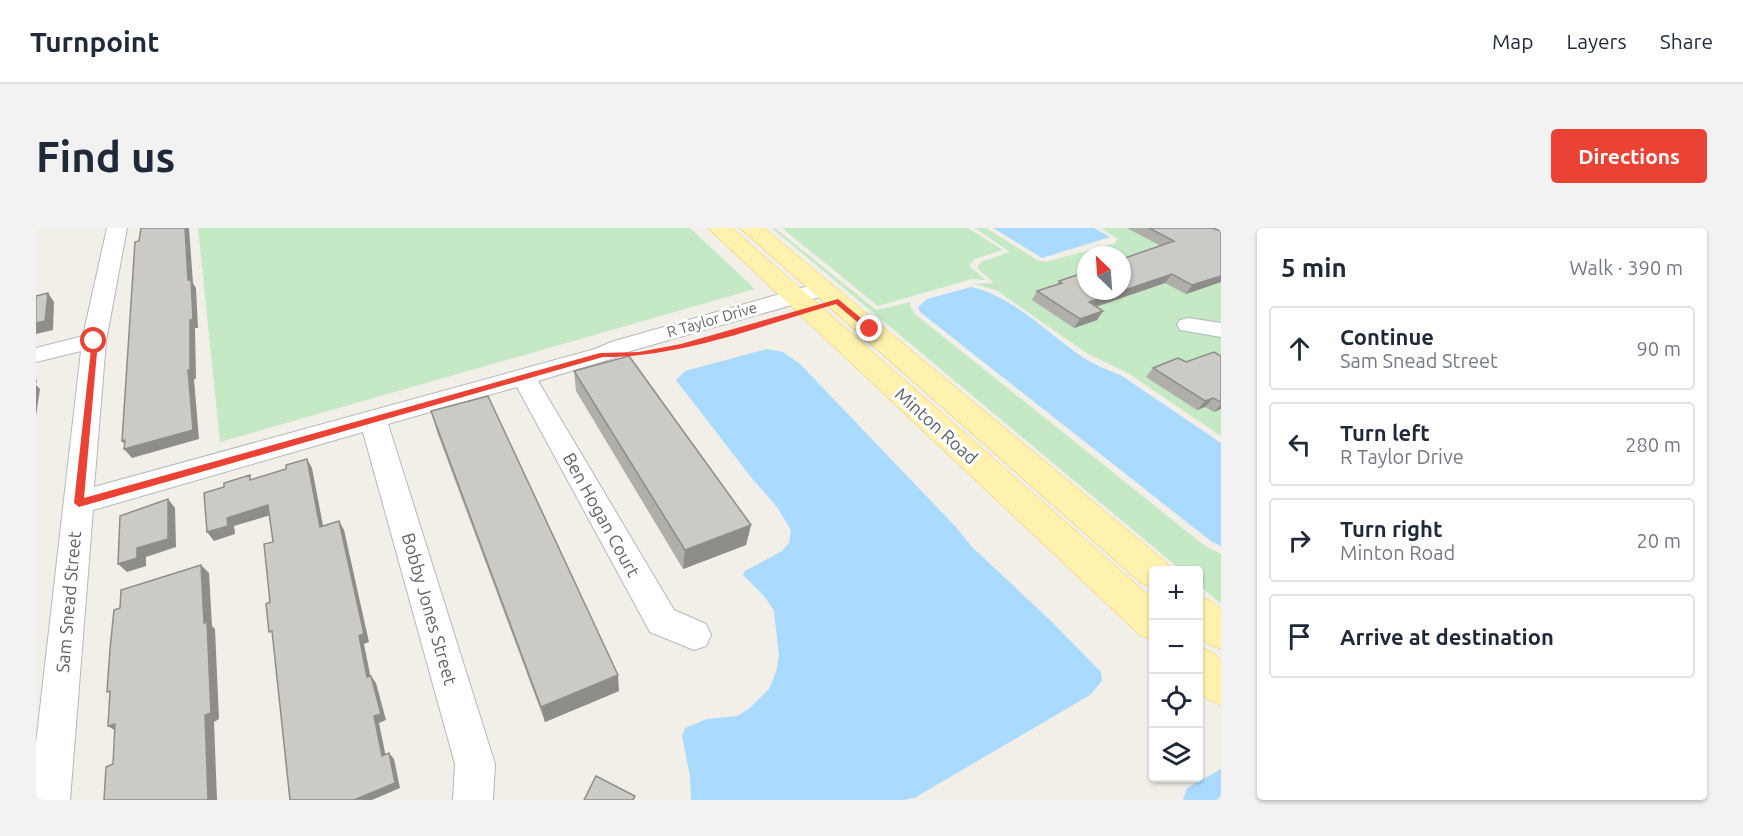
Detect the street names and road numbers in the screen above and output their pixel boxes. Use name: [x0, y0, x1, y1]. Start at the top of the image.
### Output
street label: R Taylor Drive: [665, 299, 759, 340]
street label: Minton Road: [891, 383, 982, 467]
street label: Ben Hogan Court: [560, 449, 644, 580]
street label: Sam Snead Street: [52, 530, 84, 674]
street label: Bobby Jones Street: [399, 530, 461, 687]

